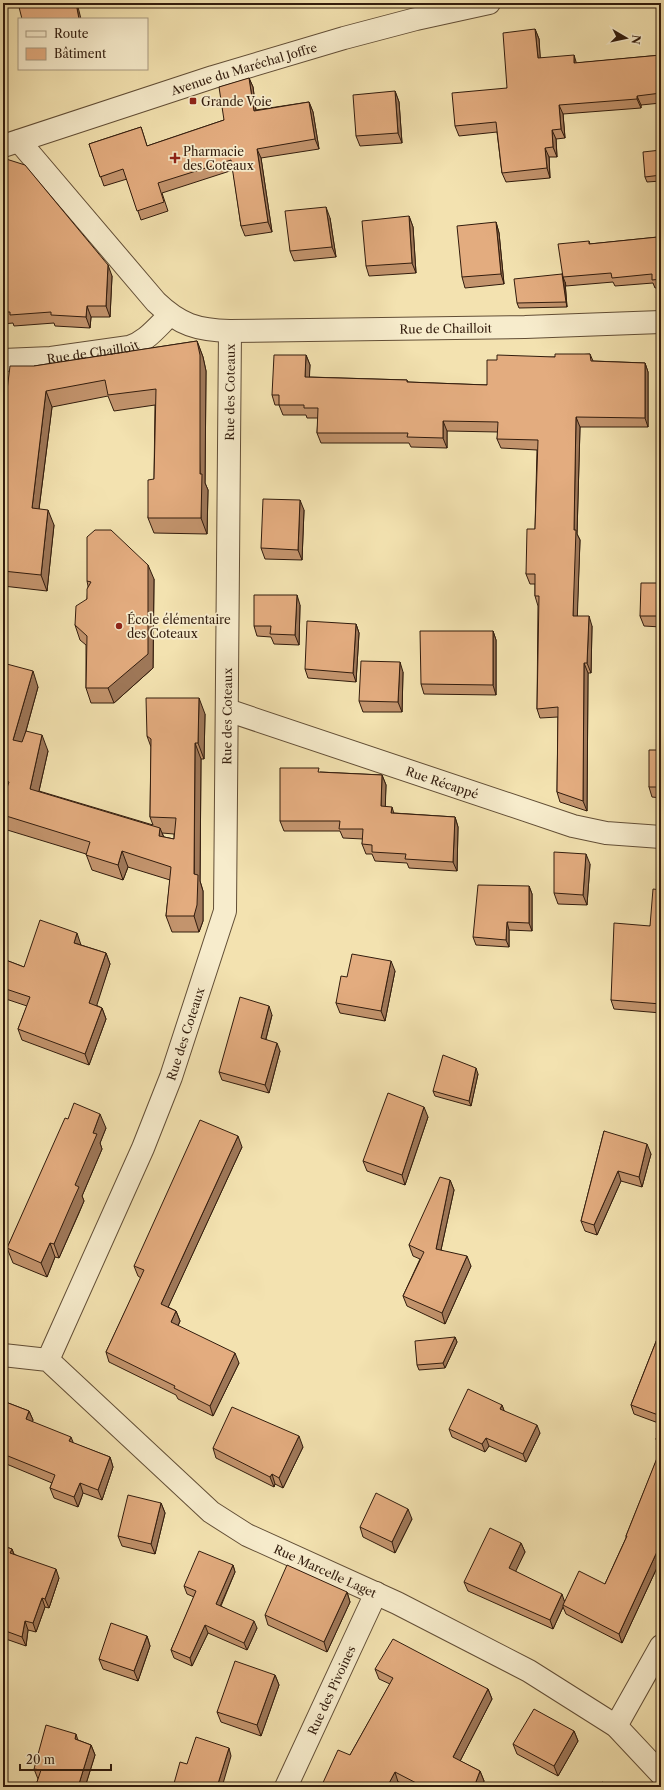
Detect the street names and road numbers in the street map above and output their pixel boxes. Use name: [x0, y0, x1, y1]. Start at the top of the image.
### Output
street label: Avenue du Maréchal Joffre: [168, 39, 319, 98]
street label: Rue de Chailloit: [399, 320, 493, 336]
street label: Rue de Chailloit: [46, 336, 142, 366]
street label: Rue des Coteaux: [222, 344, 237, 441]
street label: Rue des Coteaux: [219, 668, 235, 765]
street label: Rue Récappé: [404, 763, 481, 801]
street label: Rue des Coteaux: [163, 985, 207, 1082]
street label: Rue Marcelle Laget: [272, 1541, 380, 1601]
street label: Rue des Pivoines: [304, 1643, 358, 1737]

